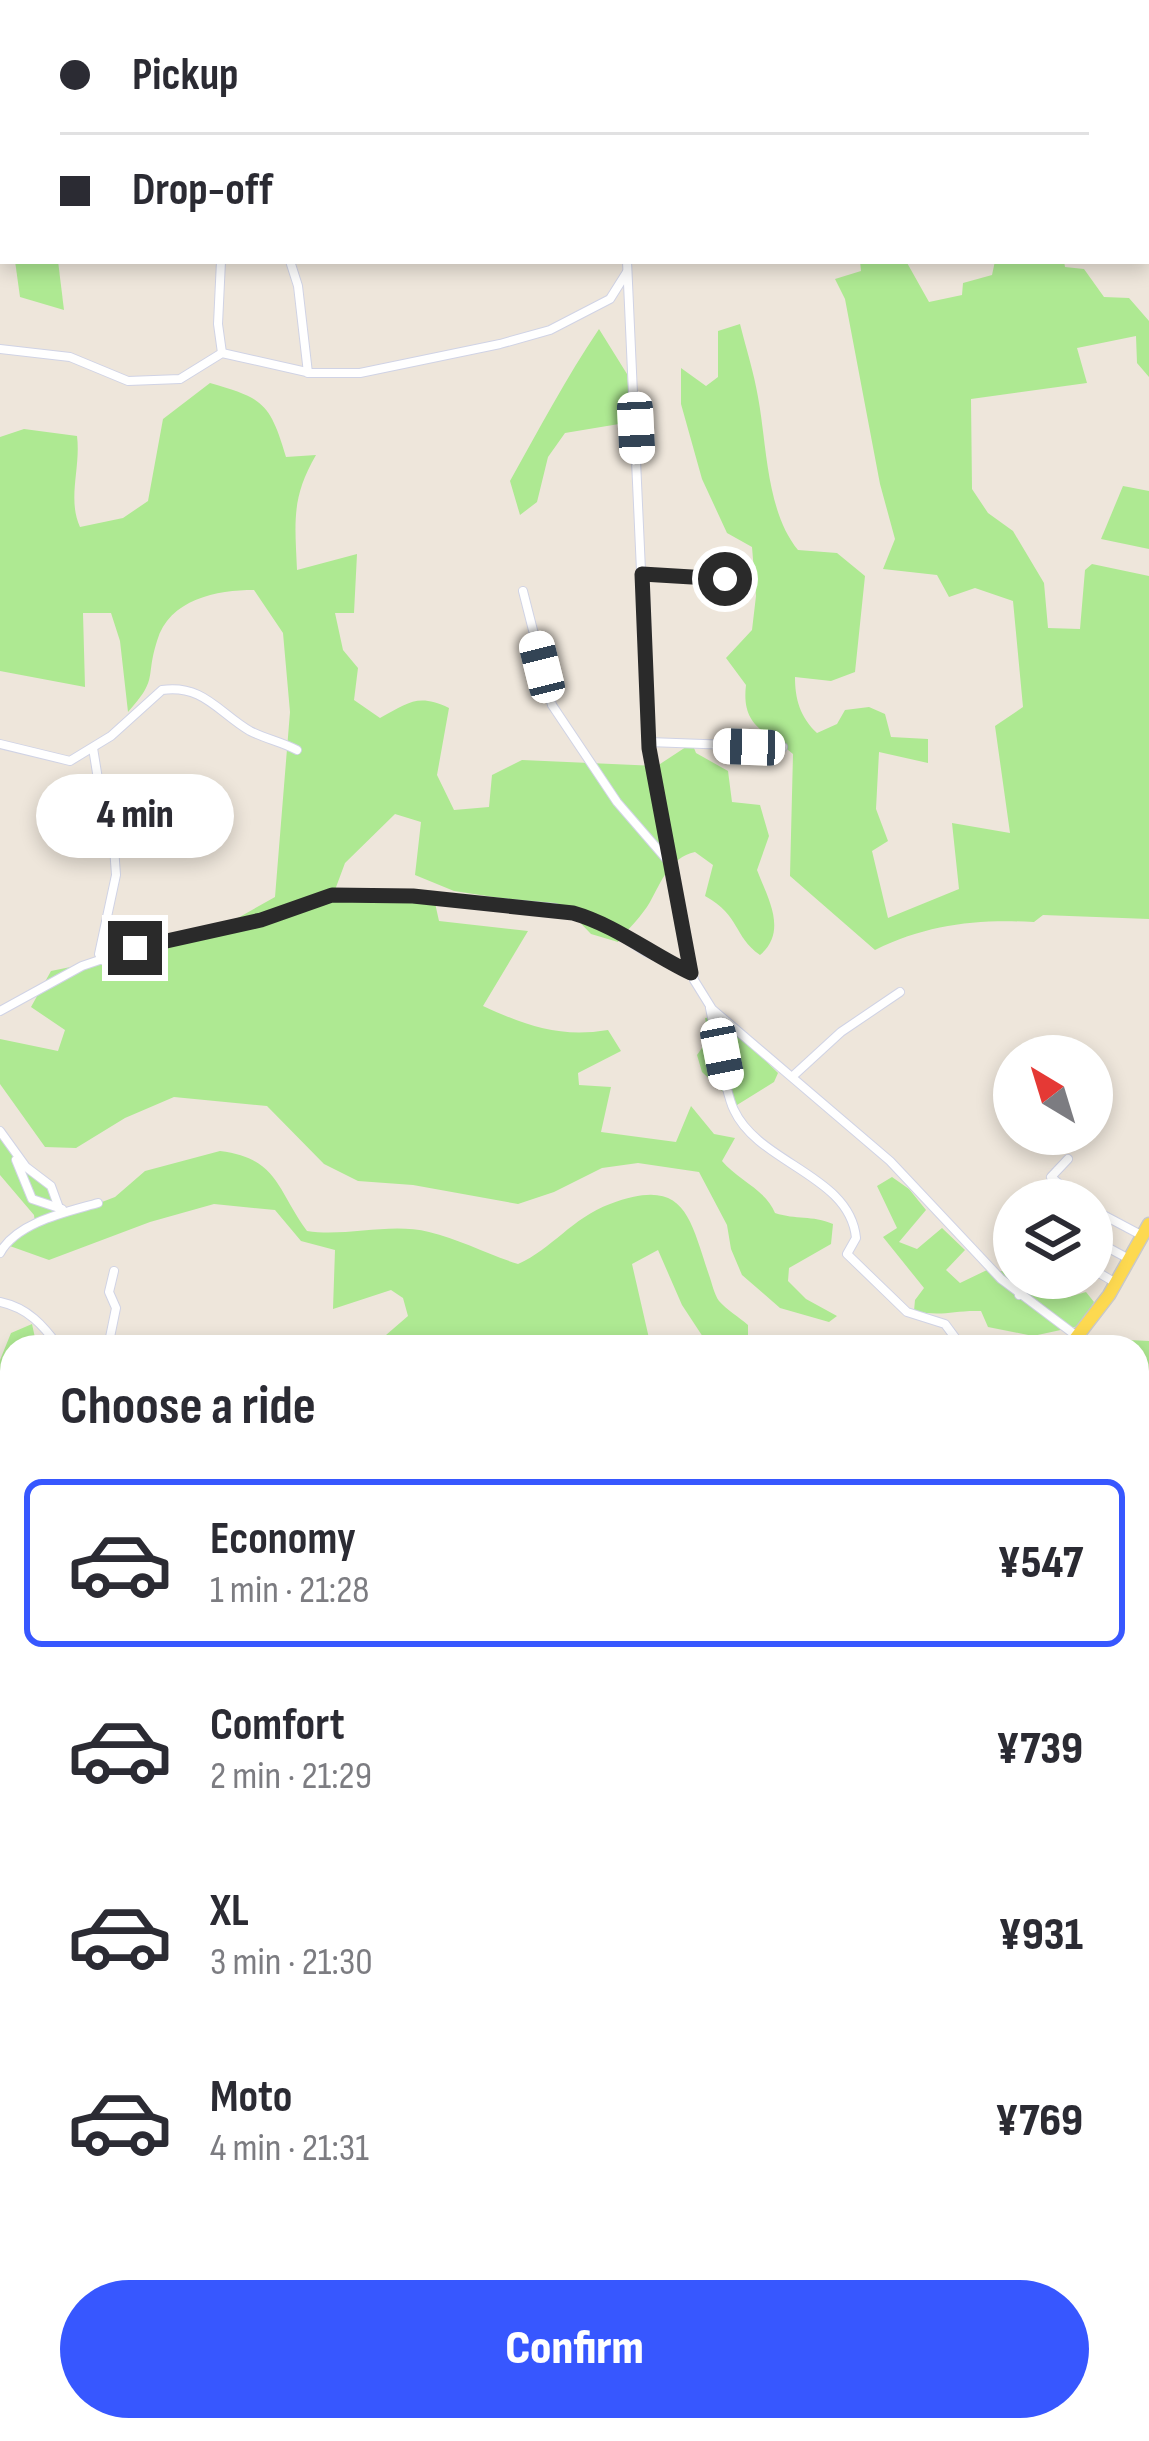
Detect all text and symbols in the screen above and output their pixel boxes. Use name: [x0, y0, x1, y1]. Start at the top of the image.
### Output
text: Pickup: [132, 48, 239, 103]
text: Drop-off: [132, 163, 273, 218]
car: [616, 391, 656, 465]
route start: [698, 552, 752, 606]
car: [516, 628, 568, 706]
car: [712, 728, 786, 766]
callout: 4 min: [36, 774, 234, 858]
text: 4 min: [96, 792, 174, 839]
route end: [108, 921, 162, 975]
car: [697, 1015, 747, 1093]
north arrow: [993, 1035, 1113, 1155]
map controls: [993, 1035, 1113, 1299]
button: layers: [993, 1179, 1113, 1299]
text: Choose a ride: [60, 1374, 316, 1439]
icon: car: [66, 1509, 174, 1617]
text: Economy: [210, 1512, 356, 1567]
text: ¥547: [998, 1536, 1083, 1591]
text: 1 min · 21:28: [210, 1567, 369, 1614]
icon: car: [66, 1695, 174, 1803]
text: Comfort: [210, 1698, 345, 1753]
text: ¥739: [996, 1722, 1083, 1777]
text: 2 min · 21:29: [210, 1753, 372, 1800]
icon: car: [66, 1881, 174, 1989]
text: XL: [210, 1884, 249, 1939]
text: ¥931: [999, 1908, 1083, 1963]
text: 3 min · 21:30: [210, 1939, 373, 1986]
icon: car: [66, 2067, 174, 2175]
text: Moto: [210, 2070, 292, 2125]
text: ¥769: [995, 2094, 1083, 2149]
text: 4 min · 21:31: [210, 2125, 369, 2172]
button: Confirm: [60, 2280, 1089, 2418]

